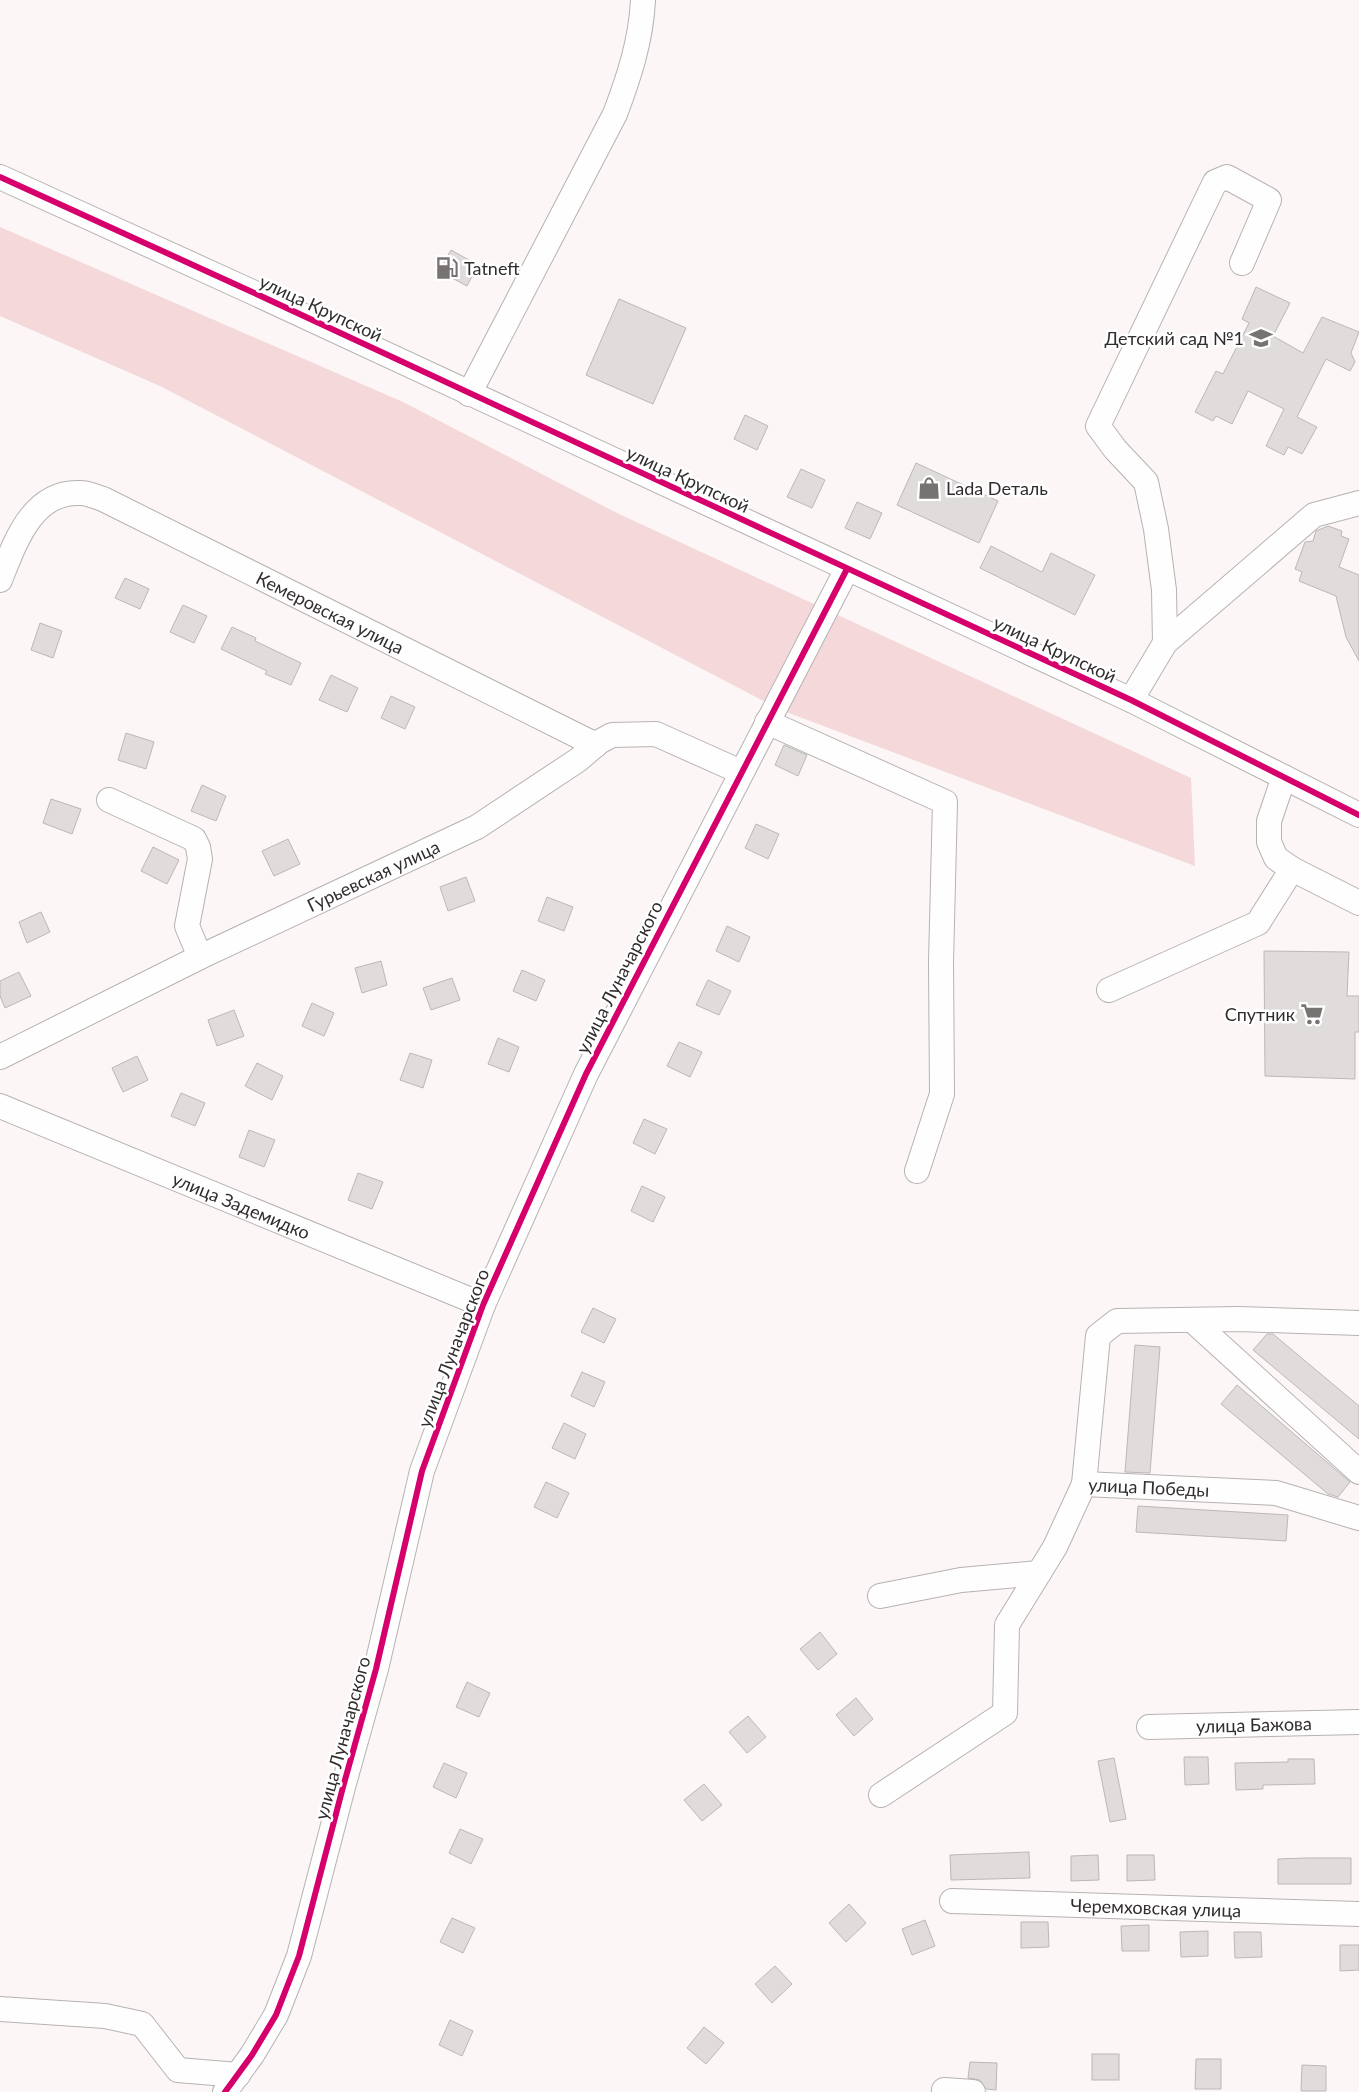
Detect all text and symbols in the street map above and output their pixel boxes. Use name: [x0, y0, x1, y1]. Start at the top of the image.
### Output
fuel station icon: Tatneft: [434, 255, 460, 281]
place label: Tatneft: [464, 257, 520, 279]
street label: улица Крупской: [256, 270, 386, 346]
school or university icon: Детский сад №1: [1248, 325, 1274, 351]
place label: Детский сад №1: [1105, 327, 1244, 349]
street label: улица Крупской: [623, 441, 753, 517]
shop icon: Lada Dеталь: [916, 475, 942, 501]
place label: Lada Dеталь: [946, 477, 1048, 499]
street label: Кемеровская улица: [253, 566, 408, 658]
street label: улица Крупской: [990, 611, 1120, 687]
street label: Гурьевская улица: [303, 835, 443, 916]
street label: улица Луначарского: [571, 897, 667, 1057]
supermarket icon: Спутник: [1299, 1001, 1325, 1027]
place label: Спутник: [1225, 1003, 1296, 1025]
street label: улица Задемидко: [169, 1167, 313, 1244]
street label: улица Луначарского: [413, 1266, 493, 1430]
street label: улица Победы: [1088, 1473, 1210, 1501]
street label: улица Луначарского: [310, 1654, 374, 1822]
street label: улица Бажова: [1196, 1712, 1312, 1737]
street label: Черемховская улица: [1070, 1894, 1242, 1921]

